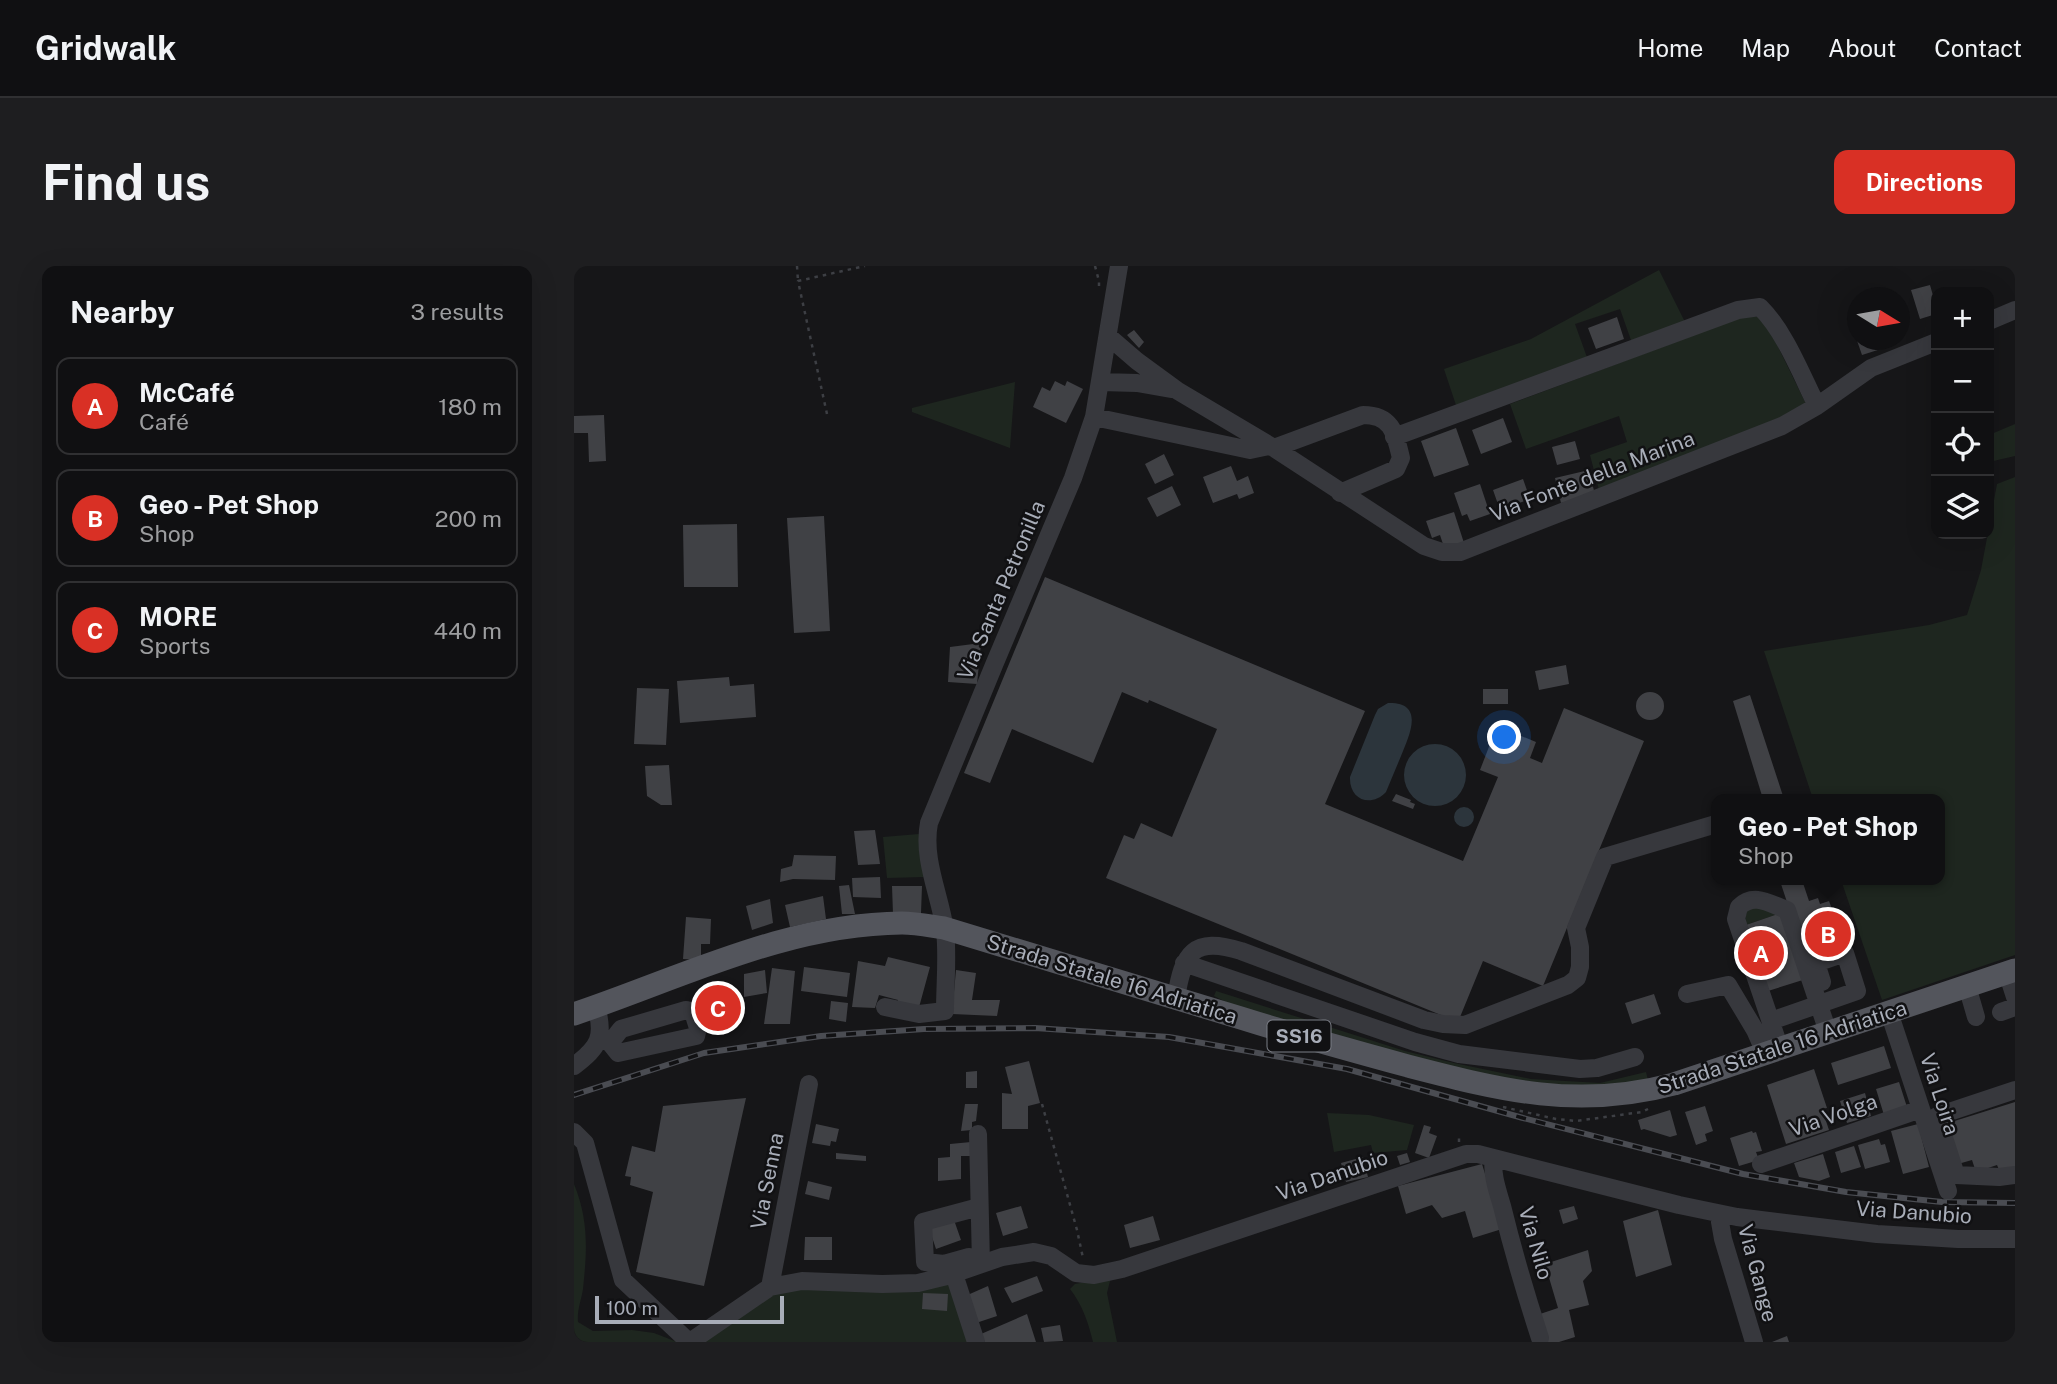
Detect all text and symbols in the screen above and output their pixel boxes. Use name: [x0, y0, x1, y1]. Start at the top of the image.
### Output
text: Gridwalk: [35, 29, 176, 67]
text: Home: [1637, 34, 1703, 62]
text: Map: [1741, 34, 1790, 62]
text: About: [1828, 34, 1896, 62]
text: Contact: [1934, 34, 2022, 62]
button: Directions: [1834, 150, 2015, 214]
text: Find us: [42, 153, 210, 211]
north arrow: [1847, 287, 1910, 350]
map controls: [1931, 287, 1994, 539]
button: +: [1931, 287, 1994, 350]
text: Nearby: [70, 294, 174, 330]
text: 3 results: [410, 298, 504, 325]
button: −: [1931, 350, 1994, 413]
text: McCafé: [139, 377, 235, 408]
text: A: [87, 393, 103, 420]
text: 180 m: [438, 393, 502, 420]
text: Café: [139, 408, 189, 435]
button: locate: [1931, 413, 1994, 476]
street label: Via Fonte della Marina: [1486, 425, 1698, 527]
button: layers: [1931, 476, 1994, 539]
text: Geo - Pet Shop: [139, 489, 319, 520]
street label: Via Santa Petronilla: [952, 497, 1050, 683]
text: B: [87, 505, 103, 532]
text: 200 m: [435, 505, 502, 532]
text: Shop: [139, 520, 194, 547]
text: MORE: [139, 601, 217, 632]
text: C: [87, 617, 103, 644]
text: 440 m: [434, 617, 502, 644]
text: Sports: [139, 632, 210, 659]
your location: [1487, 720, 1521, 754]
popup: [1711, 794, 1945, 885]
text: Geo - Pet Shop: [1738, 811, 1918, 842]
text: Shop: [1738, 842, 1793, 869]
pin: B: [1805, 908, 1851, 960]
pin: A: [1738, 927, 1784, 979]
street label: Strada Statale 16 Adriatica: [984, 929, 1240, 1029]
pin: C: [695, 982, 741, 1034]
street label: Strada Statale 16 Adriatica: [1654, 995, 1910, 1099]
road number: SS16: [1268, 1020, 1330, 1052]
street label: Via Loira: [1915, 1050, 1965, 1138]
street label: Via Volga: [1786, 1088, 1880, 1142]
street label: Via Senna: [745, 1131, 789, 1231]
street label: Via Danubio: [1273, 1144, 1391, 1206]
street label: Via Danubio: [1855, 1195, 1973, 1229]
street label: Via Nilo: [1514, 1204, 1558, 1282]
street label: Via Gange: [1733, 1222, 1783, 1324]
scale bar: [595, 1293, 784, 1325]
text: 100 m: [606, 1297, 658, 1319]

